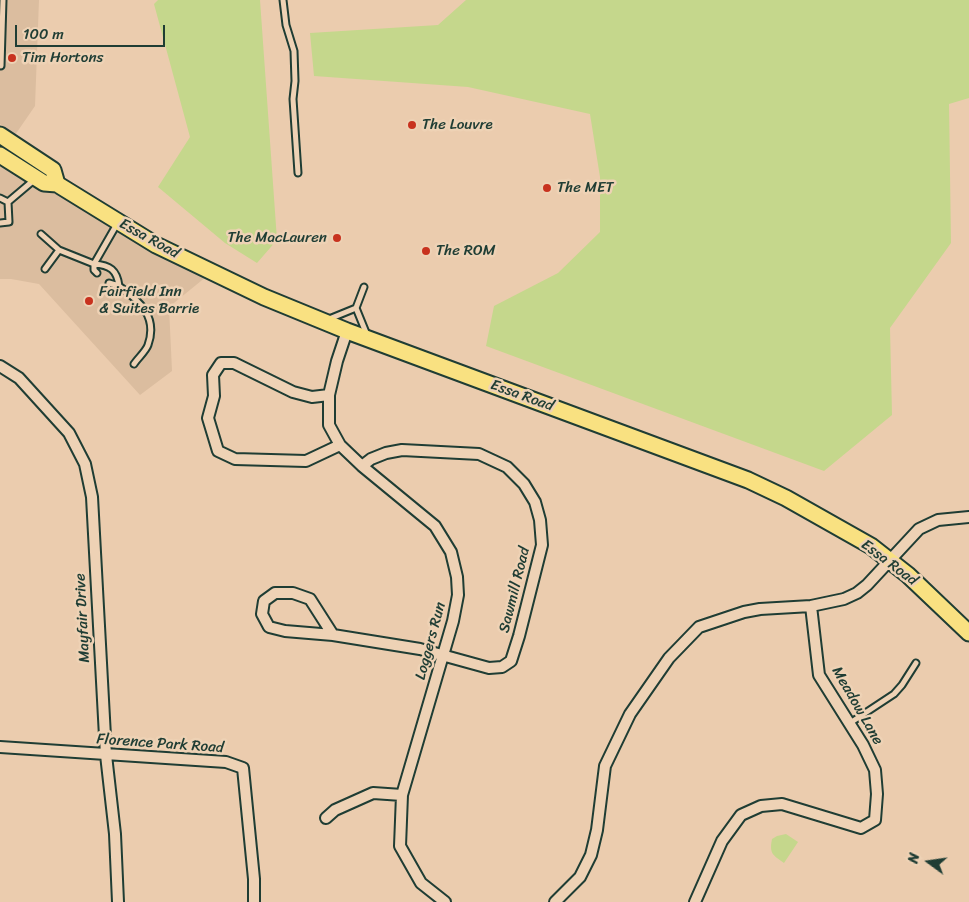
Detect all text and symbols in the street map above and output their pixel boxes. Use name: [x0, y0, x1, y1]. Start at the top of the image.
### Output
scale bar: [18, 15, 168, 47]
text: 100 m: [23, 21, 64, 47]
place label: Tim Hortons: [22, 49, 104, 67]
marker: Tim Hortons: [6, 52, 18, 64]
place label: The Louvre: [422, 116, 493, 134]
marker: The Louvre: [406, 119, 418, 131]
place label: The MET: [557, 179, 613, 197]
marker: The MET: [541, 182, 553, 194]
street label: Essa Road: [116, 215, 182, 263]
place label: The MacLauren: [227, 229, 327, 247]
marker: The MacLauren: [331, 232, 343, 244]
place label: The ROM: [436, 242, 495, 260]
marker: The ROM: [420, 245, 432, 257]
place label: Fairfield Inn & Suites Barrie: [99, 283, 199, 318]
marker: Fairfield Inn & Suites Barrie: [83, 295, 95, 307]
street label: Essa Road: [488, 376, 556, 416]
street label: Essa Road: [857, 536, 921, 590]
street label: Sawmill Road: [496, 545, 534, 635]
street label: Mayfair Drive: [72, 573, 94, 663]
street label: Loggers Run: [412, 600, 450, 682]
street label: Meadow Lane: [827, 664, 887, 748]
street label: Florence Park Road: [96, 731, 224, 757]
north arrow: [904, 837, 954, 887]
text: N: [901, 851, 927, 866]

